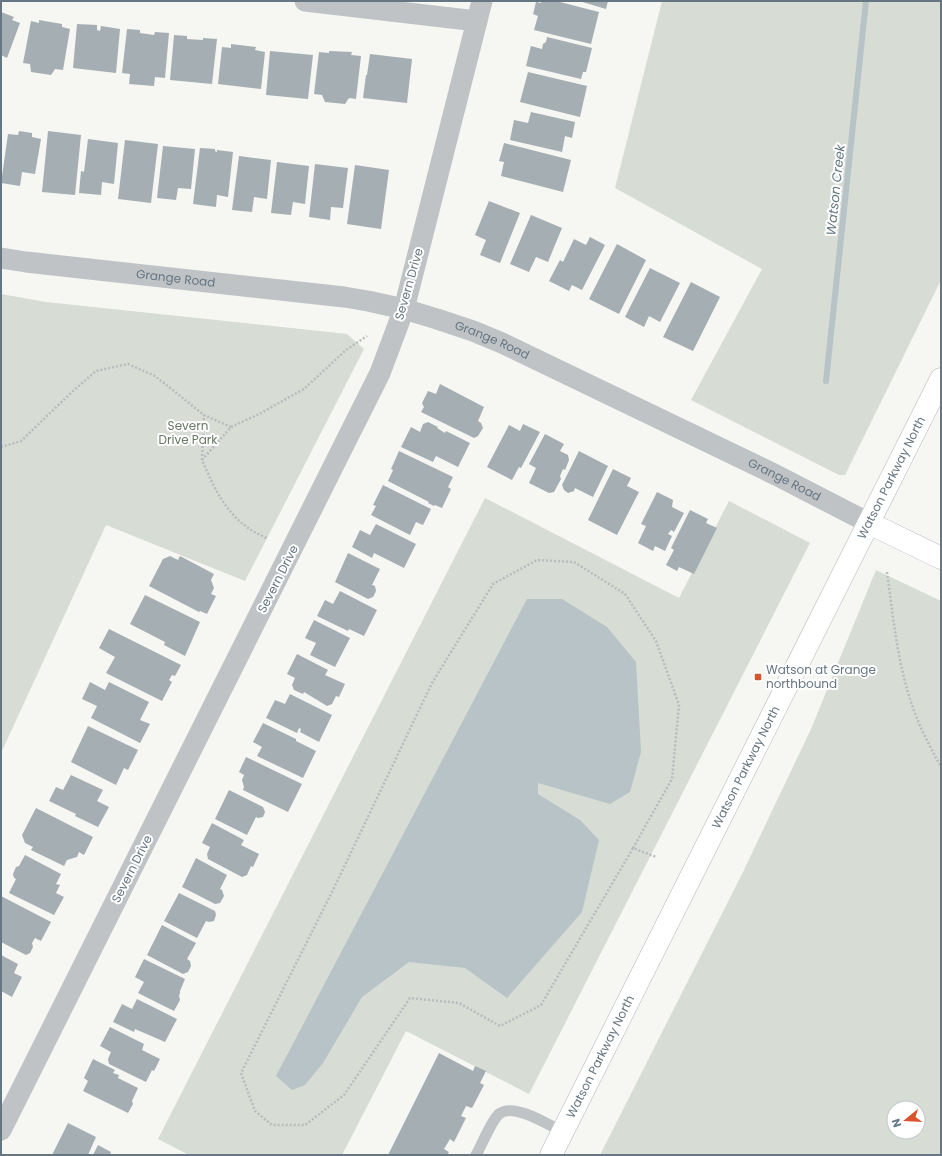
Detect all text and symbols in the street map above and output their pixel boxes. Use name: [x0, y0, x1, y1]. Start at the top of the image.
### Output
water label: Watson Creek: [821, 142, 850, 236]
street label: Severn Drive: [390, 246, 427, 322]
street label: Grange Road: [135, 265, 216, 291]
street label: Grange Road: [453, 317, 533, 363]
street label: Watson Parkway North: [853, 413, 929, 542]
park label: Severn Drive Park: [158, 417, 218, 448]
street label: Grange Road: [745, 454, 824, 505]
street label: Severn Drive: [253, 542, 302, 616]
place label: Watson at Grange northbound: [766, 661, 876, 692]
marker: Watson at Grange northbound: [753, 672, 763, 682]
street label: Watson Parkway North: [707, 703, 783, 831]
street label: Severn Drive: [107, 832, 156, 906]
street label: Watson Parkway North: [562, 992, 638, 1121]
north arrow: [886, 1100, 926, 1140]
text: N: [888, 1117, 905, 1130]

